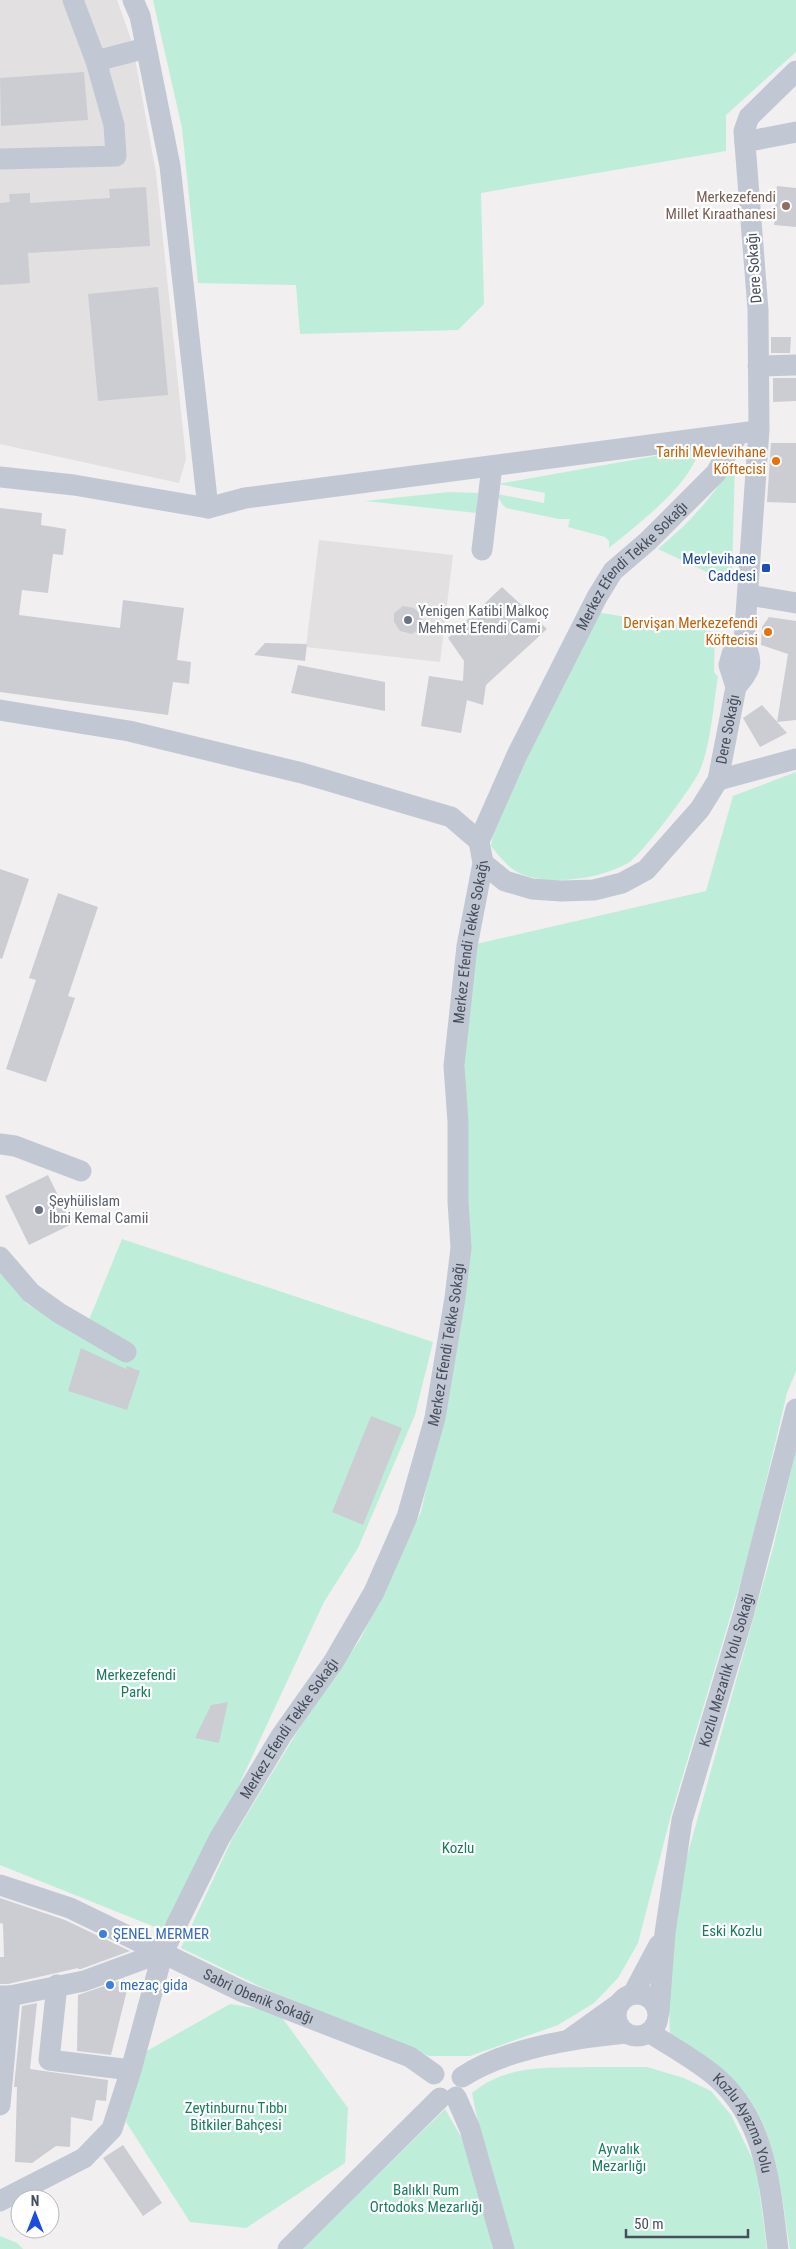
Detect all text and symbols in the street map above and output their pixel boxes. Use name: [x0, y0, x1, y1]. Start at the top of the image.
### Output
place label: Merkezefendi Millet Kıraathanesi: [666, 188, 776, 223]
marker: Merkezefendi Millet Kıraathanesi: [780, 200, 792, 212]
street label: Dere Sokağı: [743, 232, 765, 304]
place label: Tarihi Mevlevihane Köftecisi: [656, 443, 766, 478]
marker: Tarihi Mevlevihane Köftecisi: [770, 455, 782, 467]
street label: Merkez Efendi Tekke Sokağı: [573, 498, 691, 633]
place label: Mevlevihane Caddesi: [682, 550, 756, 585]
marker: Mevlevihane Caddesi: [760, 562, 772, 574]
place label: Yenigen Katibi Malkoç Mehmet Efendi Cami: [418, 602, 549, 637]
marker: Yenigen Katibi Malkoç Mehmet Efendi Cami: [402, 614, 414, 626]
place label: Dervişan Merkezefendi Köftecisi: [623, 614, 758, 649]
marker: Dervişan Merkezefendi Köftecisi: [762, 626, 774, 638]
street label: Dere Sokağı: [712, 693, 743, 766]
street label: Merkez Efendi Tekke Sokağı: [450, 859, 492, 1025]
place label: Şeyhülislam İbni Kemal Camii: [49, 1192, 149, 1227]
marker: Şeyhülislam İbni Kemal Camii: [33, 1204, 45, 1216]
street label: Merkez Efendi Tekke Sokağı: [424, 1262, 468, 1428]
street label: Kozlu Mezarlık Yolu Sokağı: [695, 1591, 757, 1749]
street label: Merkez Efendi Tekke Sokağı: [236, 1655, 342, 1802]
park label: Merkezefendi Parkı: [96, 1666, 176, 1701]
park label: Kozlu: [442, 1839, 474, 1857]
park label: Eski Kozlu: [702, 1922, 762, 1940]
place label: ŞENEL MERMER: [113, 1925, 209, 1943]
marker: ŞENEL MERMER: [97, 1928, 109, 1940]
street label: Sabri Obenik Sokağı: [200, 1965, 316, 2028]
place label: mezaç gida: [120, 1976, 188, 1994]
marker: mezaç gida: [104, 1979, 116, 1991]
street label: Kozlu Ayazma Yolu: [709, 2069, 776, 2175]
park label: Zeytinburnu Tıbbı Bitkiler Bahçesi: [185, 2099, 287, 2134]
park label: Ayvalık Mezarlığı: [592, 2140, 646, 2175]
park label: Balıklı Rum Ortodoks Mezarlığı: [370, 2181, 482, 2216]
north arrow: [10, 2189, 60, 2239]
text: N: [31, 2193, 39, 2209]
scale bar: [626, 2206, 748, 2238]
text: 50 m: [634, 2215, 664, 2233]

